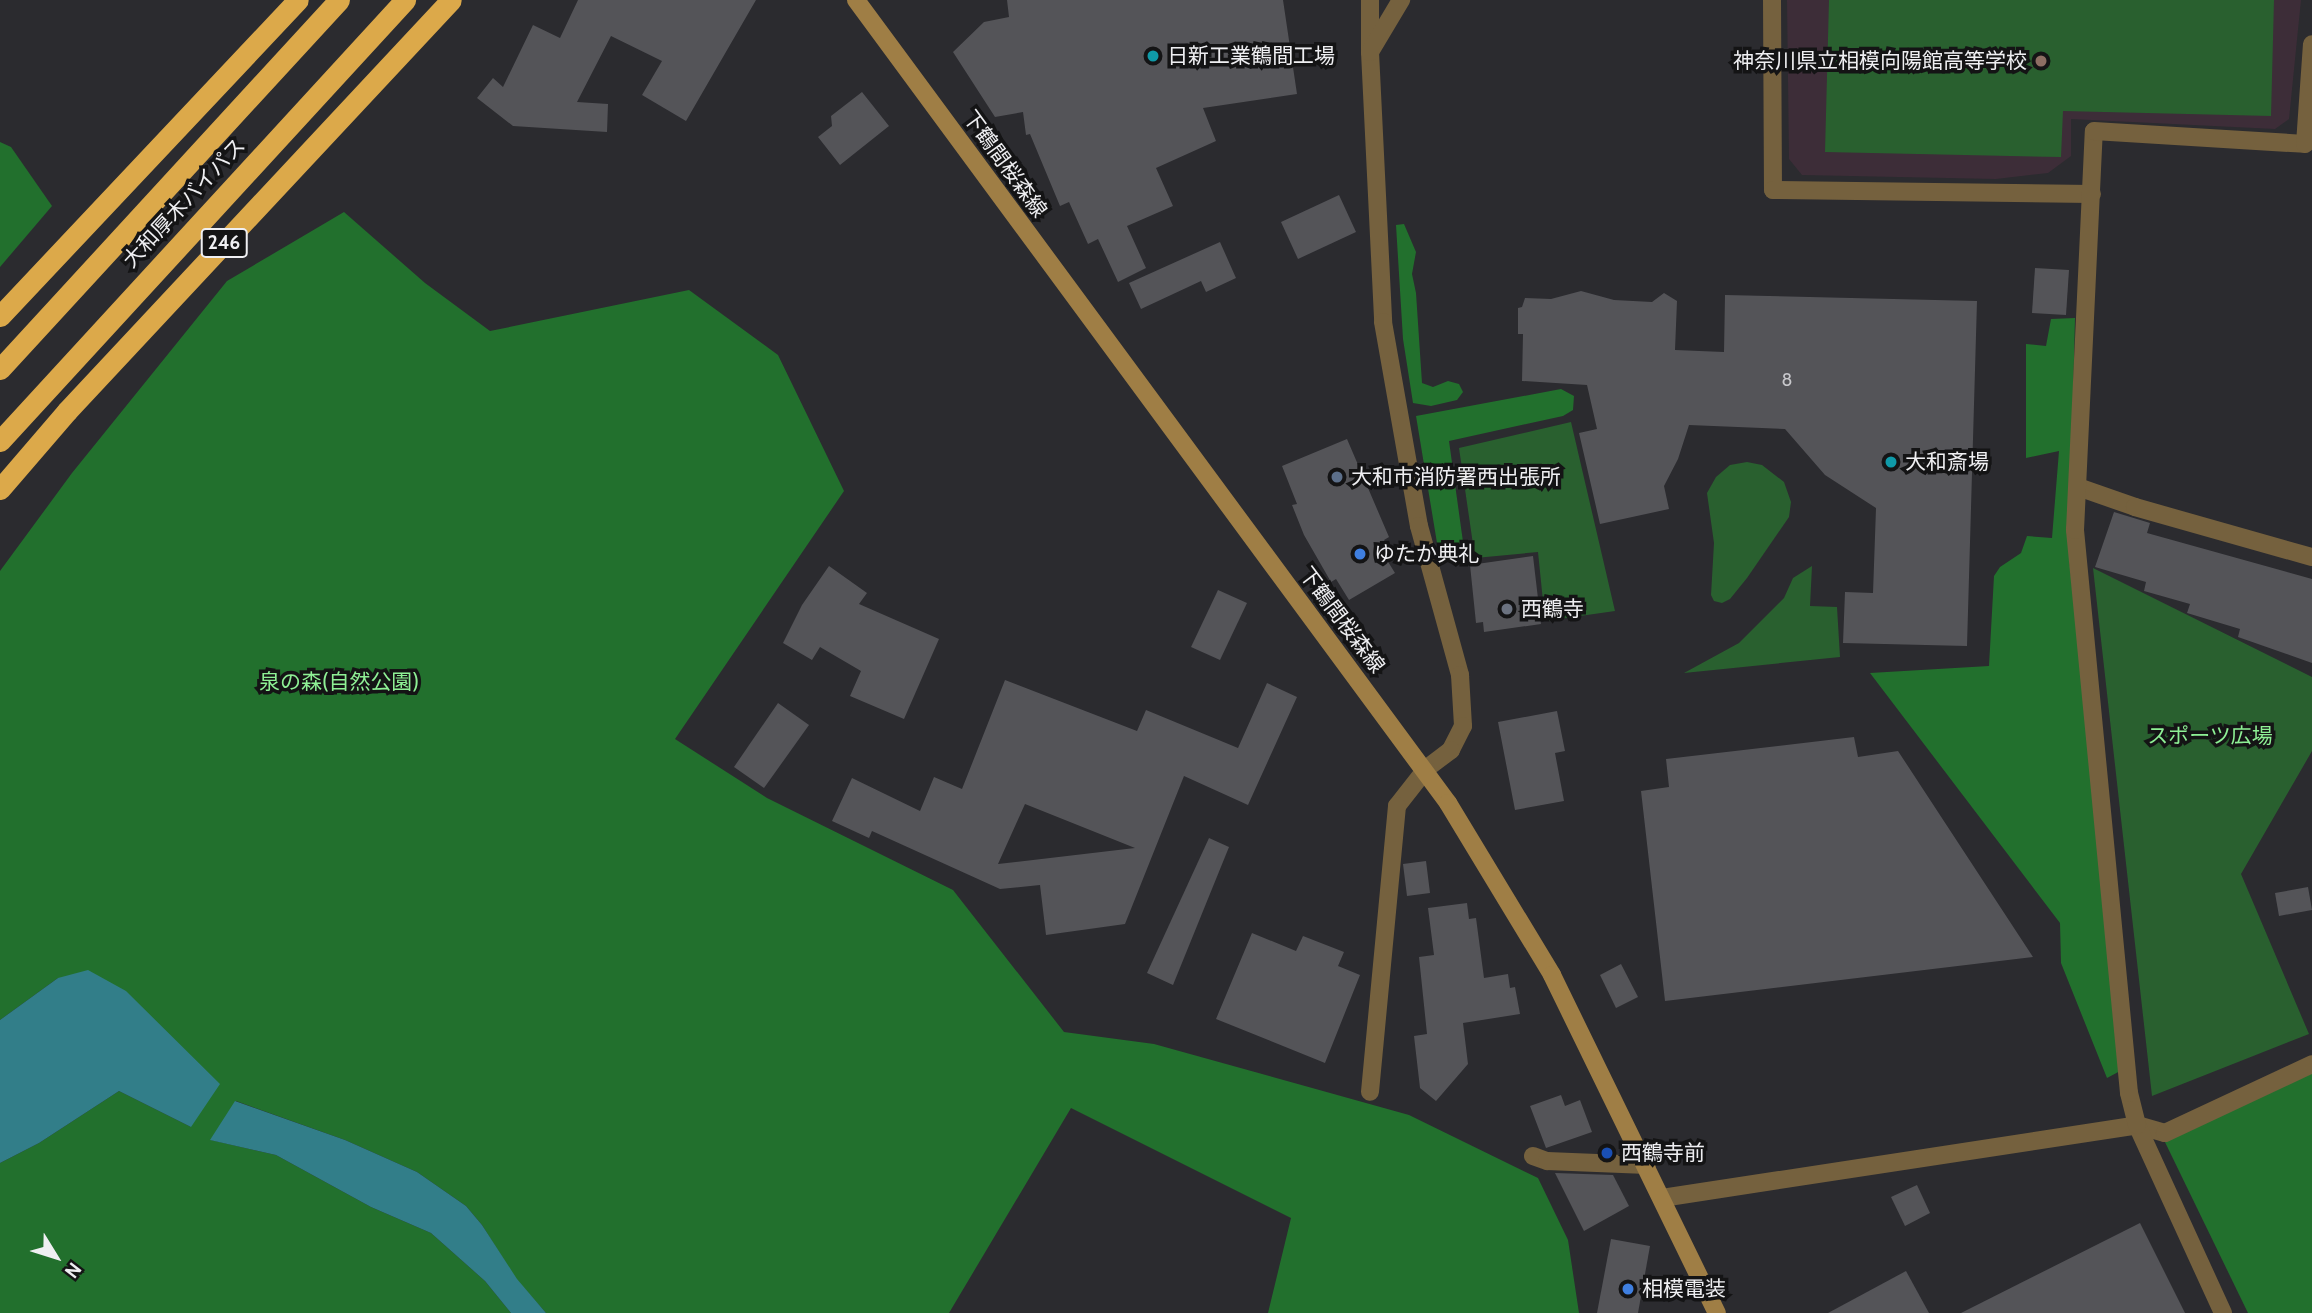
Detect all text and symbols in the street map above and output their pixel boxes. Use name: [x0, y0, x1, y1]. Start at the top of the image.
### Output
place label: 日新工業鶴間工場: [1167, 43, 1335, 69]
marker: 日新工業鶴間工場: [1145, 48, 1161, 64]
place label: 神奈川県立相模向陽館高等学校: [1733, 48, 2027, 74]
marker: 神奈川県立相模向陽館高等学校: [2033, 53, 2049, 69]
street label: 下鶴間桜森線: [958, 106, 1052, 222]
street label: 大和厚木バイパス: [117, 133, 251, 273]
road number: 246: [200, 228, 248, 258]
house number: 8: [1782, 369, 1792, 391]
place label: 大和斎場: [1905, 449, 1989, 475]
marker: 大和斎場: [1883, 454, 1899, 470]
place label: 大和市消防署西出張所: [1351, 464, 1561, 490]
marker: 大和市消防署西出張所: [1329, 469, 1345, 485]
place label: ゆたか典礼: [1374, 541, 1479, 567]
marker: ゆたか典礼: [1352, 546, 1368, 562]
street label: 下鶴間桜森線: [1294, 562, 1390, 678]
place label: 西鶴寺: [1521, 596, 1584, 622]
marker: 西鶴寺: [1499, 601, 1515, 617]
park label: 泉の森(自然公園): [259, 669, 419, 695]
park label: スポーツ広場: [2147, 723, 2273, 749]
place label: 西鶴寺前: [1621, 1140, 1705, 1166]
marker: 西鶴寺前: [1599, 1145, 1615, 1161]
north arrow: [21, 1222, 91, 1292]
text: N: [60, 1258, 86, 1283]
place label: 相模電装: [1642, 1276, 1726, 1302]
marker: 相模電装: [1620, 1281, 1636, 1297]

